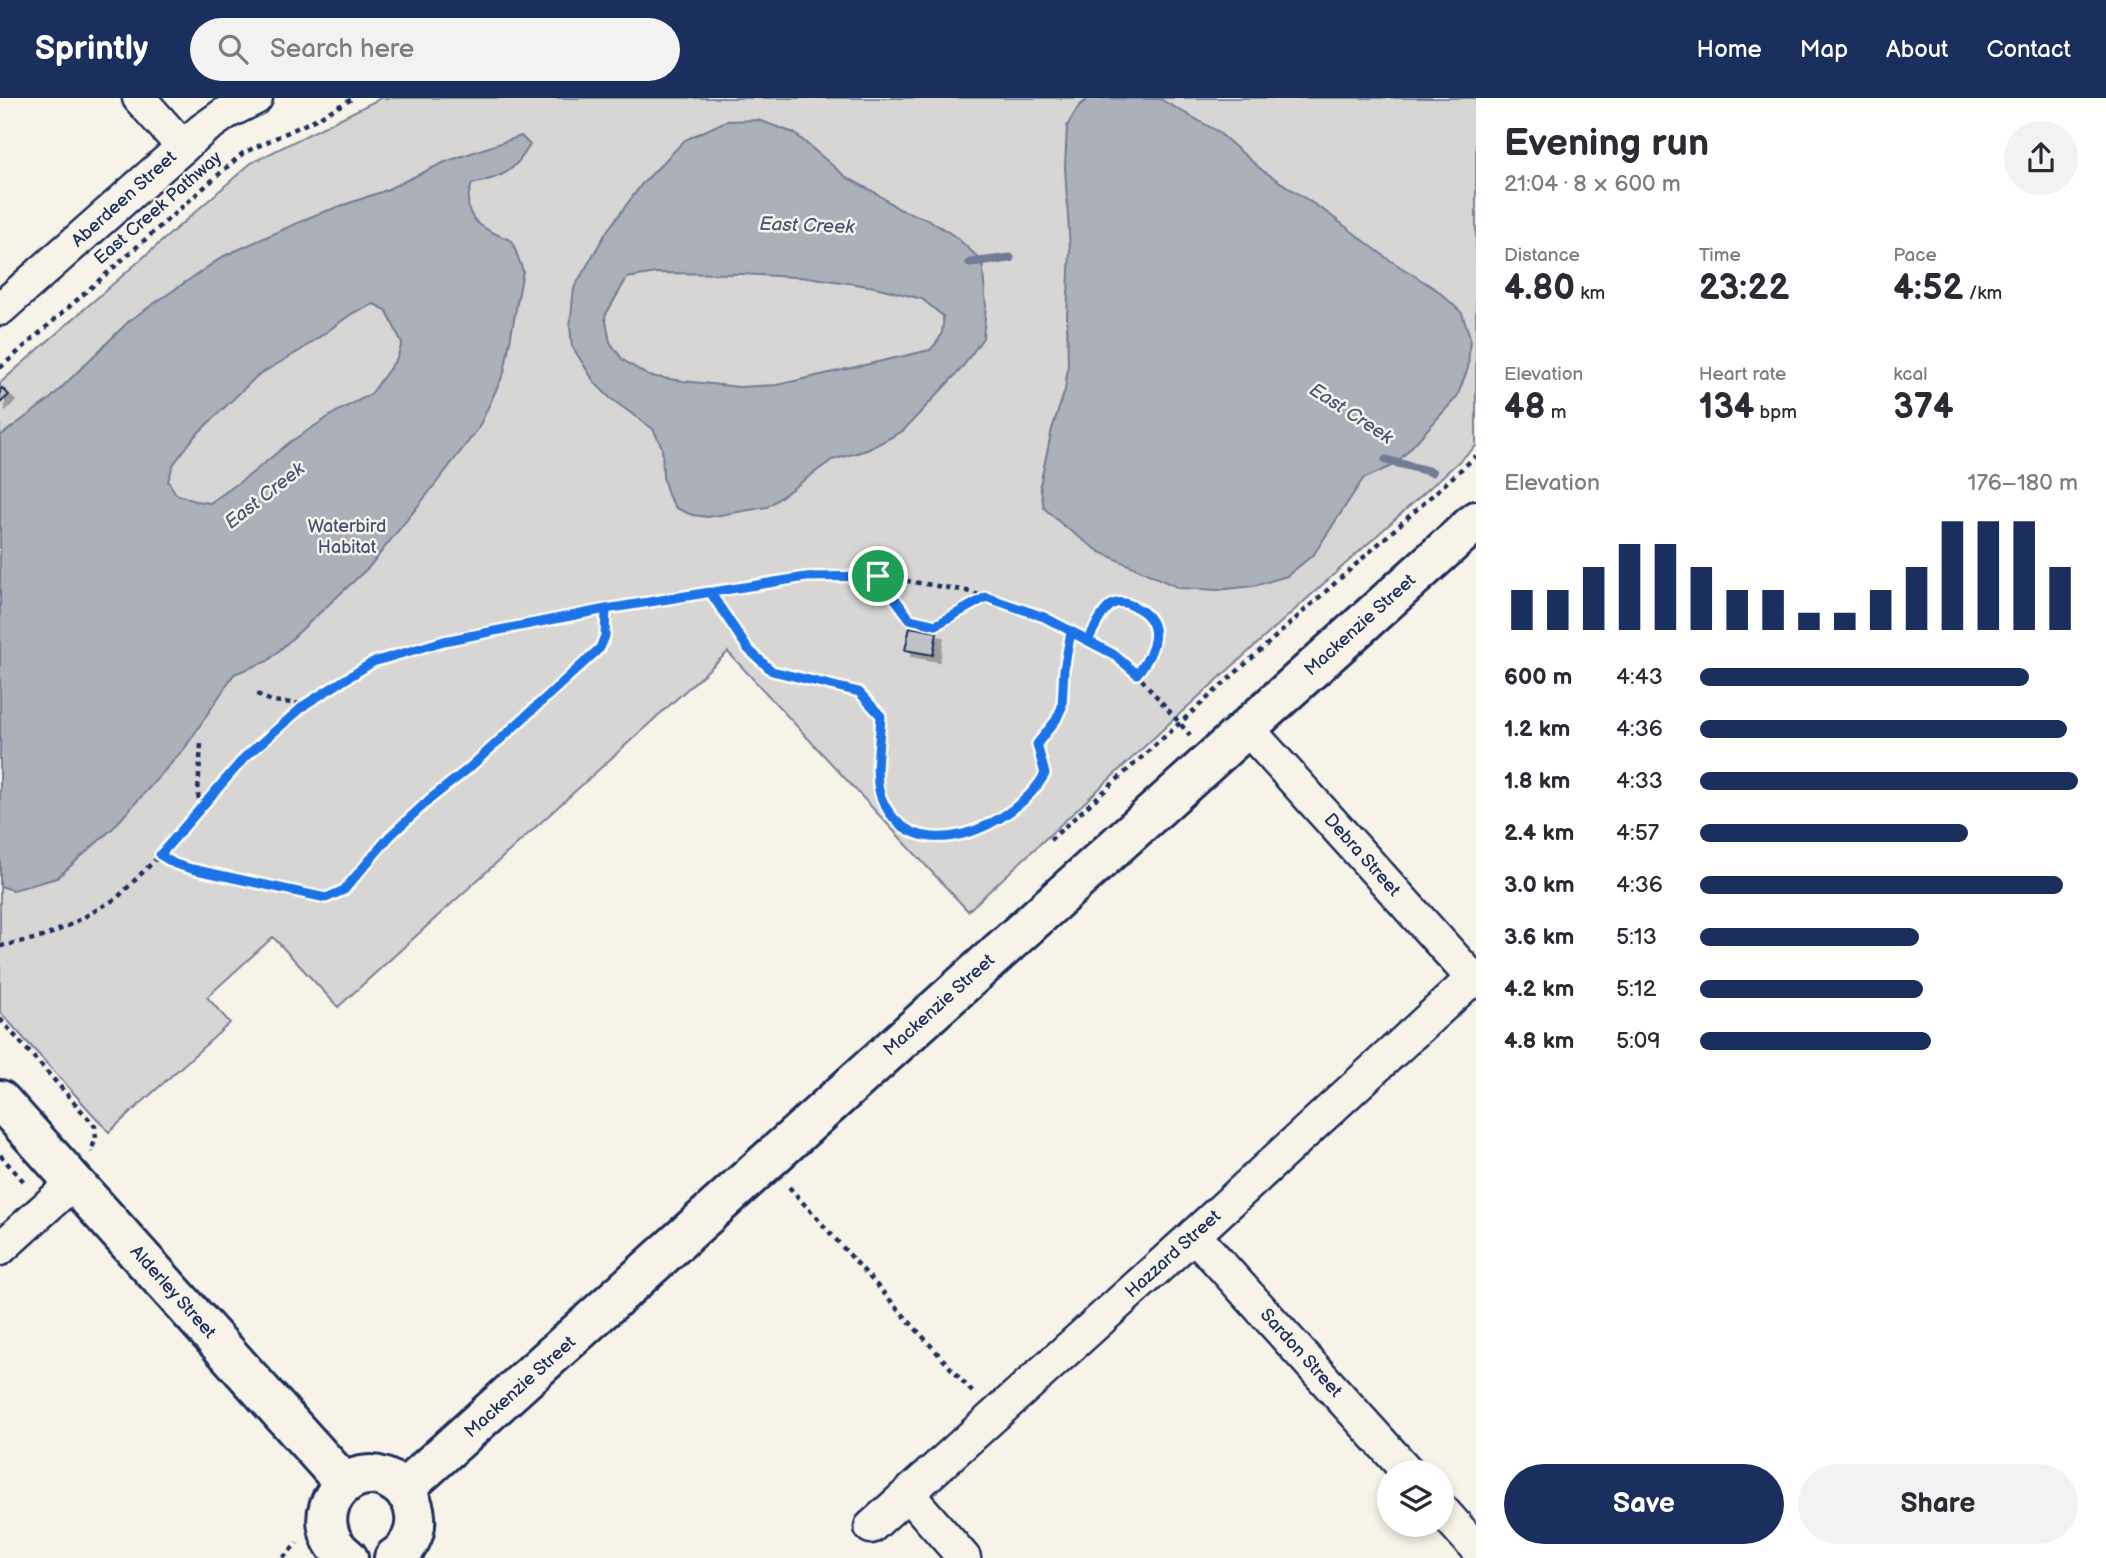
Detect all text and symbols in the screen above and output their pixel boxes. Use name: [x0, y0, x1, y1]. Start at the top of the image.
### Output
search box: [190, 18, 680, 81]
text: Sprintly: [35, 29, 148, 69]
icon: search: [214, 30, 252, 68]
text: Search here: [270, 34, 414, 65]
text: Home: [1697, 35, 1762, 64]
text: Map: [1800, 35, 1848, 64]
text: About: [1886, 35, 1948, 64]
text: Contact: [1986, 35, 2071, 64]
text: Evening run: [1504, 121, 1709, 166]
button: share: [2004, 121, 2078, 195]
street label: Aberdeen Street: [67, 146, 181, 252]
street label: East Creek Pathway: [90, 146, 227, 269]
text: 21:04 · 8 × 600 m: [1504, 170, 1681, 198]
water label: East Creek: [759, 213, 856, 239]
text: Distance: [1504, 244, 1580, 267]
text: Time: [1699, 244, 1741, 267]
text: Pace: [1893, 244, 1937, 267]
text: 4.80: [1504, 267, 1575, 310]
text: 23:22: [1699, 267, 1790, 310]
text: 4:52: [1893, 267, 1964, 310]
text: km: [1575, 282, 1605, 305]
text: /km: [1964, 282, 2002, 305]
text: Elevation: [1504, 363, 1583, 386]
text: Heart rate: [1699, 363, 1786, 386]
text: kcal: [1893, 363, 1927, 386]
water label: East Creek: [1305, 378, 1398, 450]
text: 48: [1504, 386, 1546, 429]
text: 134: [1699, 386, 1754, 429]
text: 374: [1893, 386, 1954, 429]
text: m: [1546, 401, 1567, 424]
text: bpm: [1754, 401, 1797, 424]
water label: East Creek: [221, 457, 310, 534]
text: Elevation: [1504, 469, 1600, 497]
text: 176–180 m: [1968, 469, 2078, 497]
park label: Waterbird Habitat: [308, 516, 386, 558]
pin: [848, 546, 908, 606]
icon: arrive: [859, 557, 897, 595]
street label: Mackenzie Street: [1300, 569, 1420, 680]
text: 600 m: [1504, 663, 1572, 691]
text: 4:43: [1616, 663, 1663, 691]
text: 1.2 km: [1504, 715, 1570, 743]
text: 4:36: [1616, 715, 1663, 743]
text: 1.8 km: [1504, 767, 1570, 795]
text: 4:33: [1616, 767, 1663, 795]
street label: Debra Street: [1319, 809, 1405, 901]
text: 2.4 km: [1504, 819, 1574, 847]
text: 4:57: [1616, 819, 1659, 847]
text: 3.0 km: [1504, 871, 1575, 899]
text: 4:36: [1616, 871, 1663, 899]
text: 3.6 km: [1504, 923, 1574, 951]
text: 5:13: [1616, 923, 1657, 951]
street label: Mackenzie Street: [879, 949, 999, 1060]
text: 4.2 km: [1504, 975, 1574, 1003]
text: 5:12: [1616, 975, 1656, 1003]
text: 4.8 km: [1504, 1027, 1574, 1055]
text: 5:09: [1616, 1027, 1661, 1055]
street label: Hazzard Street: [1121, 1205, 1225, 1302]
street label: Alderley Street: [126, 1241, 220, 1343]
street label: Sardon Street: [1256, 1304, 1347, 1402]
street label: Mackenzie Street: [460, 1331, 580, 1442]
map controls: [1377, 1460, 1454, 1537]
button: layers: [1377, 1460, 1454, 1537]
button: Save: [1504, 1464, 1784, 1544]
button: Share: [1798, 1464, 2078, 1544]

